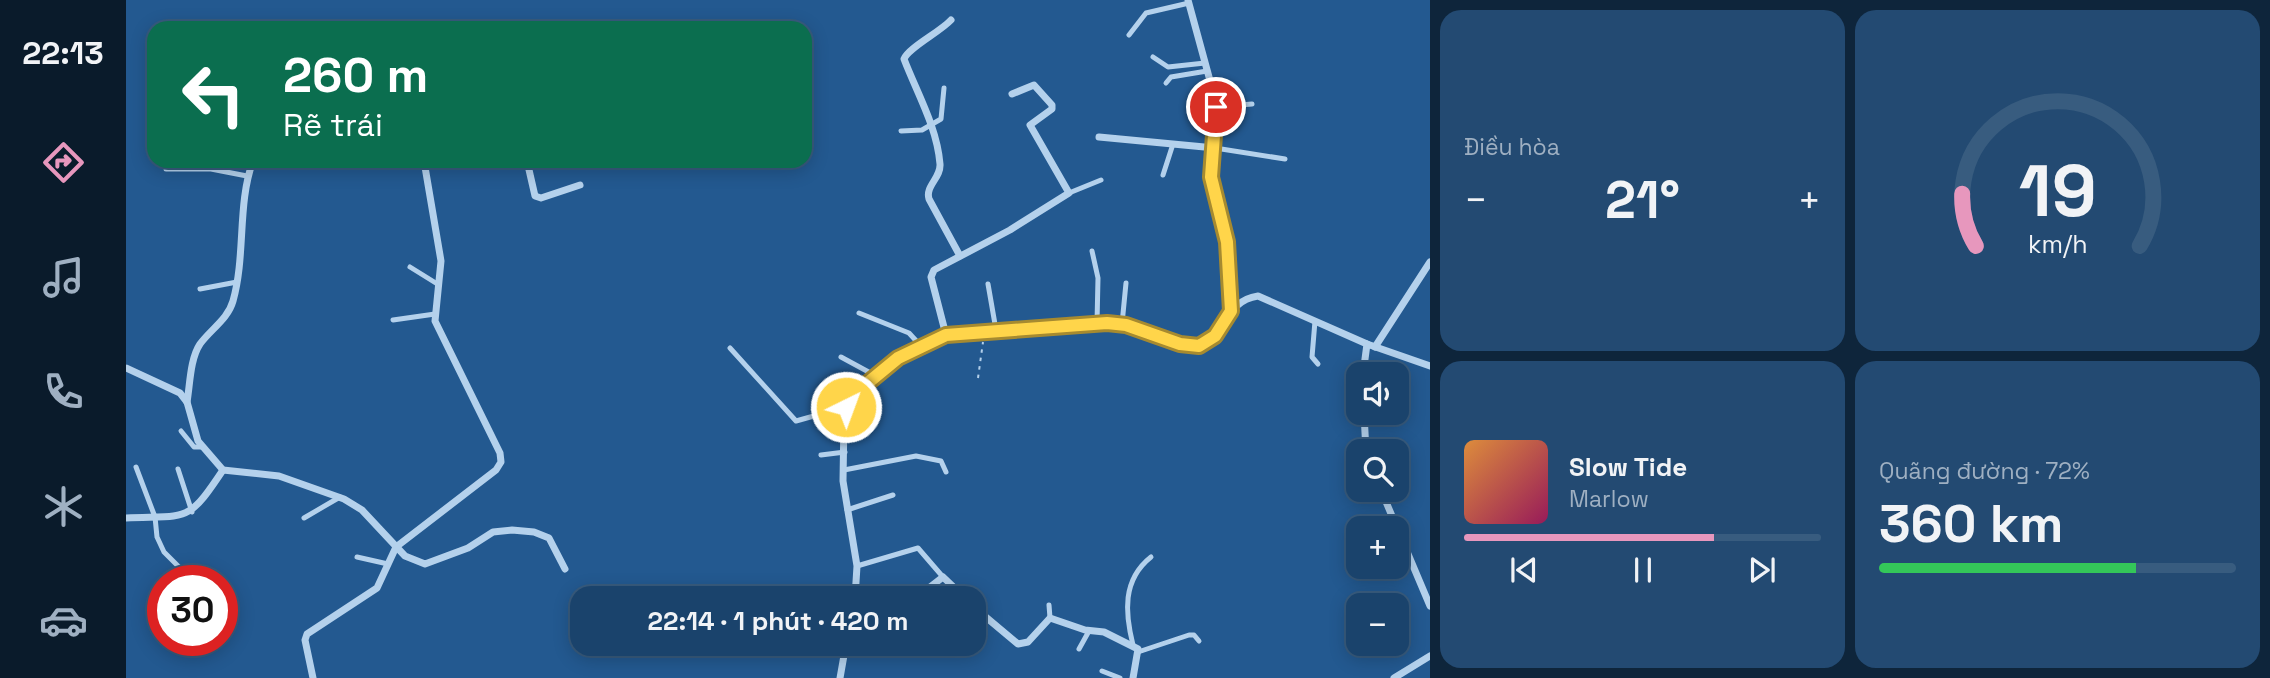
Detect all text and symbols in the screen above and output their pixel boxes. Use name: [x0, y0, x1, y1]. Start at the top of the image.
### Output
text: 22:13: [22, 33, 104, 73]
text: 260 m: [283, 44, 428, 106]
icon: left: [168, 49, 259, 140]
pin: [1186, 77, 1246, 137]
icon: arrive: [1197, 88, 1235, 126]
text: Rẽ trái: [283, 105, 383, 145]
text: Điều hòa: [1464, 132, 1560, 162]
icon: directions: [39, 138, 88, 187]
text: 19: [2019, 145, 2096, 238]
text: 21°: [1605, 167, 1680, 233]
text: −: [1464, 176, 1488, 224]
text: +: [1797, 176, 1821, 224]
text: km/h: [2028, 228, 2087, 260]
icon: music: [39, 253, 88, 302]
map controls: [1346, 362, 1409, 656]
button: sound: [1346, 362, 1409, 425]
icon: phone: [39, 367, 88, 416]
position arrow: [809, 370, 883, 444]
button: search: [1346, 439, 1409, 502]
text: Slow Tide: [1569, 450, 1687, 484]
text: Quãng đường · 72%: [1879, 456, 2090, 486]
icon: climate: [39, 482, 88, 531]
text: Marlow: [1569, 484, 1649, 514]
text: 360 km: [1879, 491, 2063, 557]
button: +: [1346, 516, 1409, 579]
icon: previous: [1505, 551, 1543, 589]
icon: pause: [1624, 551, 1662, 589]
icon: next: [1743, 551, 1781, 589]
speed limit sign: 30: [147, 565, 238, 656]
button: −: [1346, 593, 1409, 656]
icon: car: [39, 596, 88, 645]
text: 22:14 · 1 phút · 420 m: [648, 604, 908, 638]

